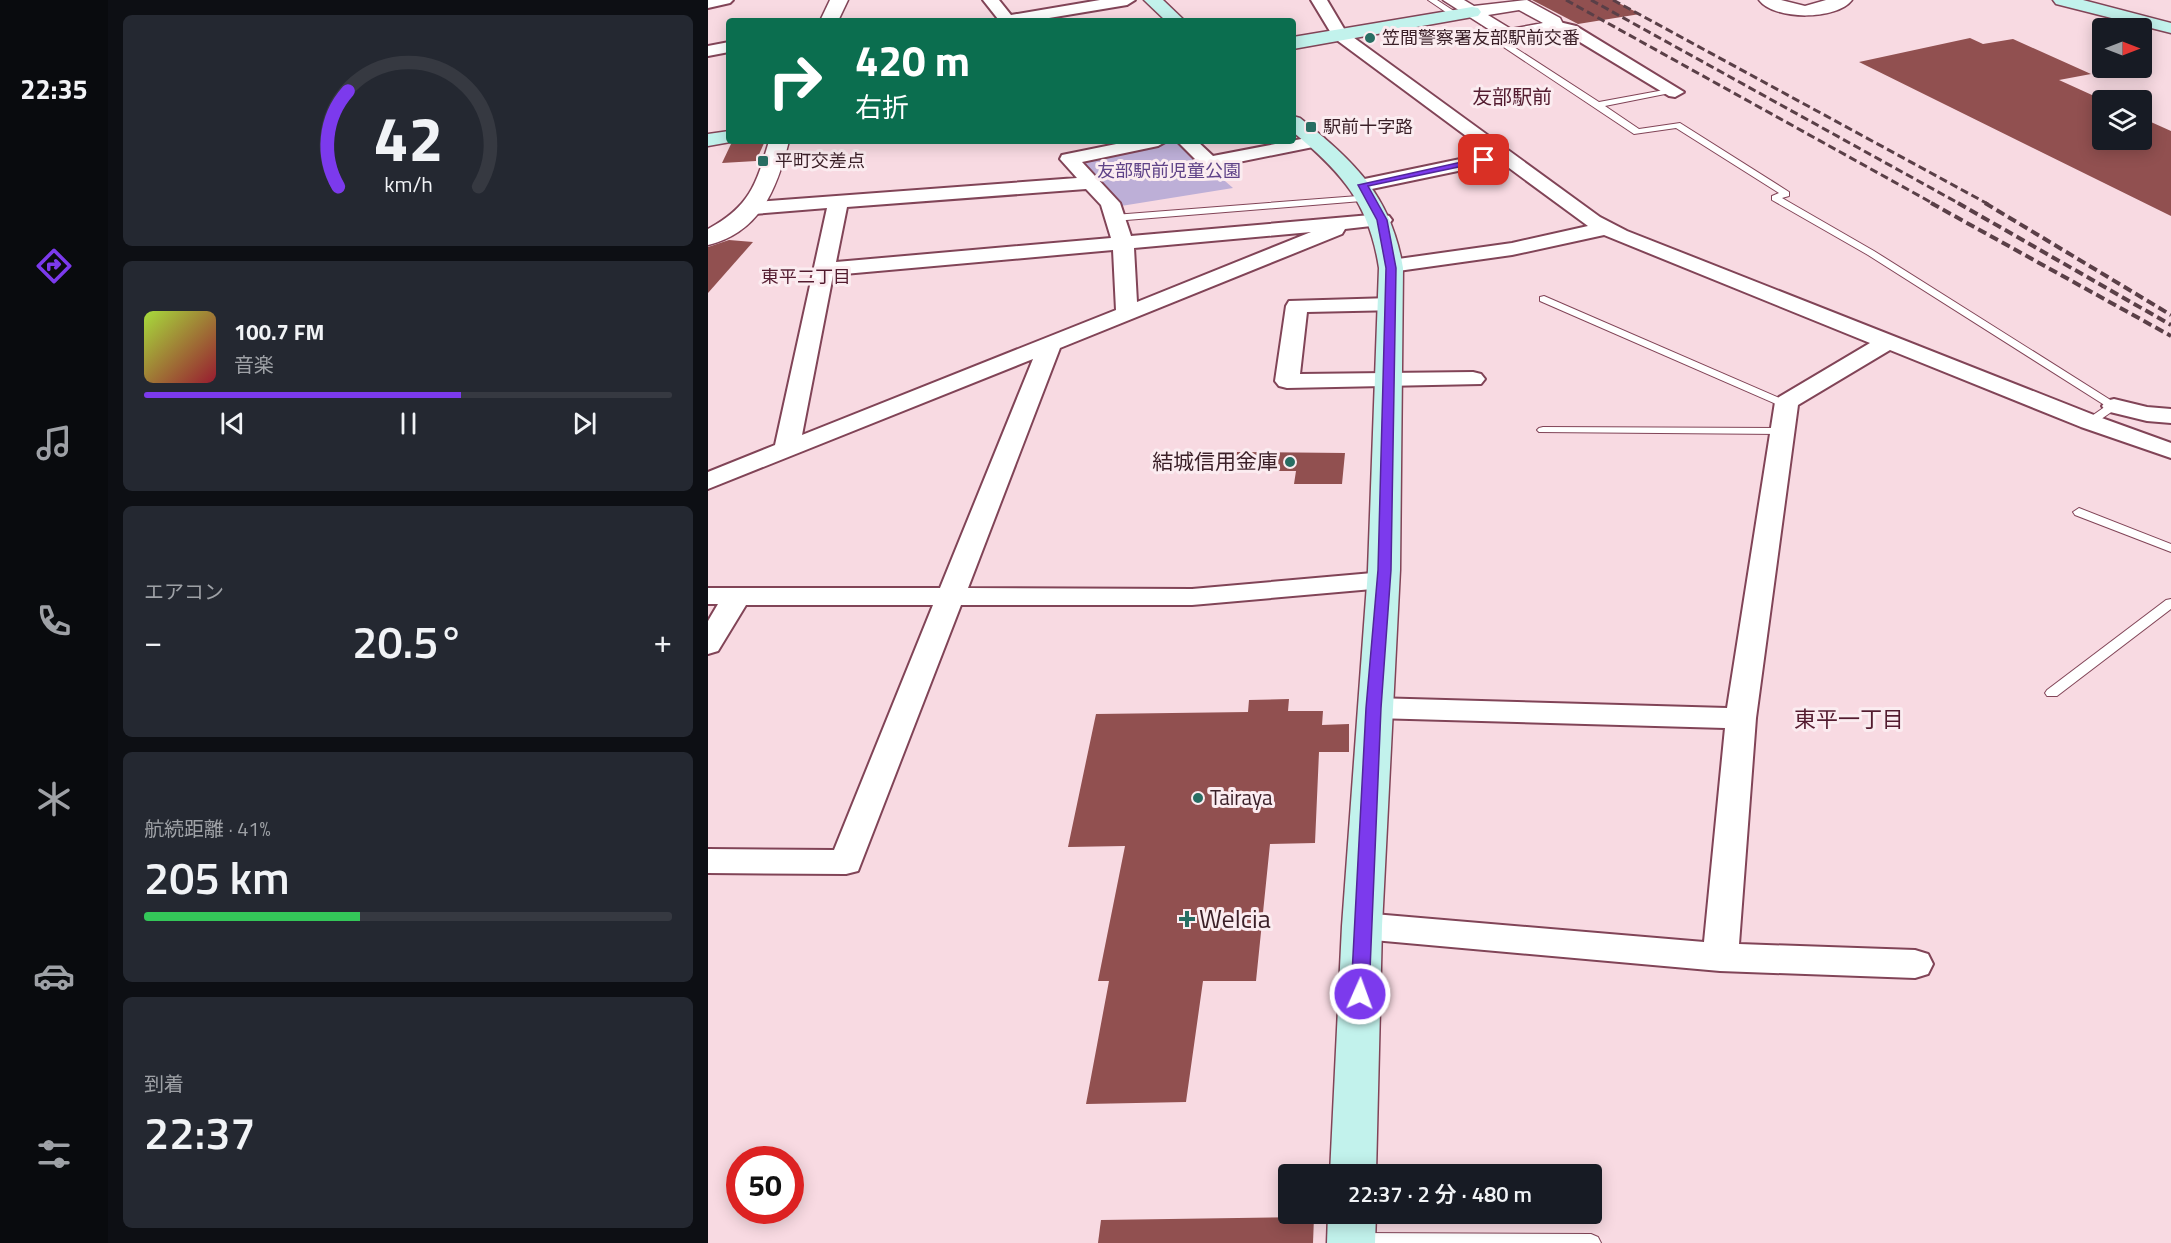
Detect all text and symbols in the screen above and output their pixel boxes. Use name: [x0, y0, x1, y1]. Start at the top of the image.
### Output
north arrow: [2092, 18, 2152, 78]
map controls: [2092, 18, 2152, 150]
place label: 笠間警察署友部駅前交番: [1382, 24, 1580, 51]
text: 420 m: [855, 28, 970, 92]
marker: 笠間警察署友部駅前交番: [1363, 31, 1377, 45]
icon: right: [756, 42, 834, 120]
text: 22:35: [20, 68, 88, 109]
district label: 友部駅前: [1472, 81, 1552, 112]
text: 右折: [855, 86, 909, 127]
text: 42: [373, 90, 443, 185]
button: layers: [2092, 90, 2152, 150]
place label: 駅前十字路: [1323, 113, 1413, 140]
marker: 駅前十字路: [1304, 120, 1318, 134]
pin: [1458, 134, 1509, 185]
icon: arrive: [1467, 143, 1500, 176]
place label: 平町交差点: [775, 147, 865, 174]
marker: 平町交差点: [756, 154, 770, 168]
park label: 友部駅前児童公園: [1097, 157, 1241, 184]
text: km/h: [384, 169, 432, 201]
icon: directions: [33, 245, 75, 287]
district label: 東平二丁目: [761, 263, 851, 290]
text: 100.7 FM: [234, 315, 324, 349]
text: 音楽: [234, 349, 274, 380]
icon: previous: [216, 407, 249, 440]
icon: pause: [392, 407, 425, 440]
icon: next: [568, 407, 601, 440]
icon: music: [33, 422, 75, 464]
place label: 結城信用金庫: [1152, 445, 1278, 477]
marker: 結城信用金庫: [1283, 455, 1297, 469]
text: エアコン: [144, 576, 224, 607]
icon: phone: [33, 600, 75, 642]
text: 20.5°: [352, 607, 464, 675]
text: −: [144, 616, 162, 666]
text: +: [654, 616, 672, 666]
district label: 東平一丁目: [1794, 702, 1904, 736]
icon: climate: [33, 778, 75, 820]
place label: Tairaya: [1210, 781, 1273, 813]
marker: Tairaya: [1191, 791, 1205, 805]
text: 航続距離 · 41%: [144, 813, 271, 844]
text: 205 km: [144, 843, 290, 911]
place label: Welcia: [1199, 899, 1271, 938]
marker: Welcia: [1180, 912, 1194, 926]
icon: car: [33, 955, 75, 997]
position arrow: [1328, 962, 1392, 1026]
text: 到着: [144, 1068, 184, 1099]
text: 22:37: [144, 1098, 256, 1166]
icon: filters: [33, 1133, 75, 1175]
speed limit sign: 50: [726, 1146, 804, 1224]
text: 22:37 · 2 分 · 480 m: [1348, 1177, 1532, 1211]

